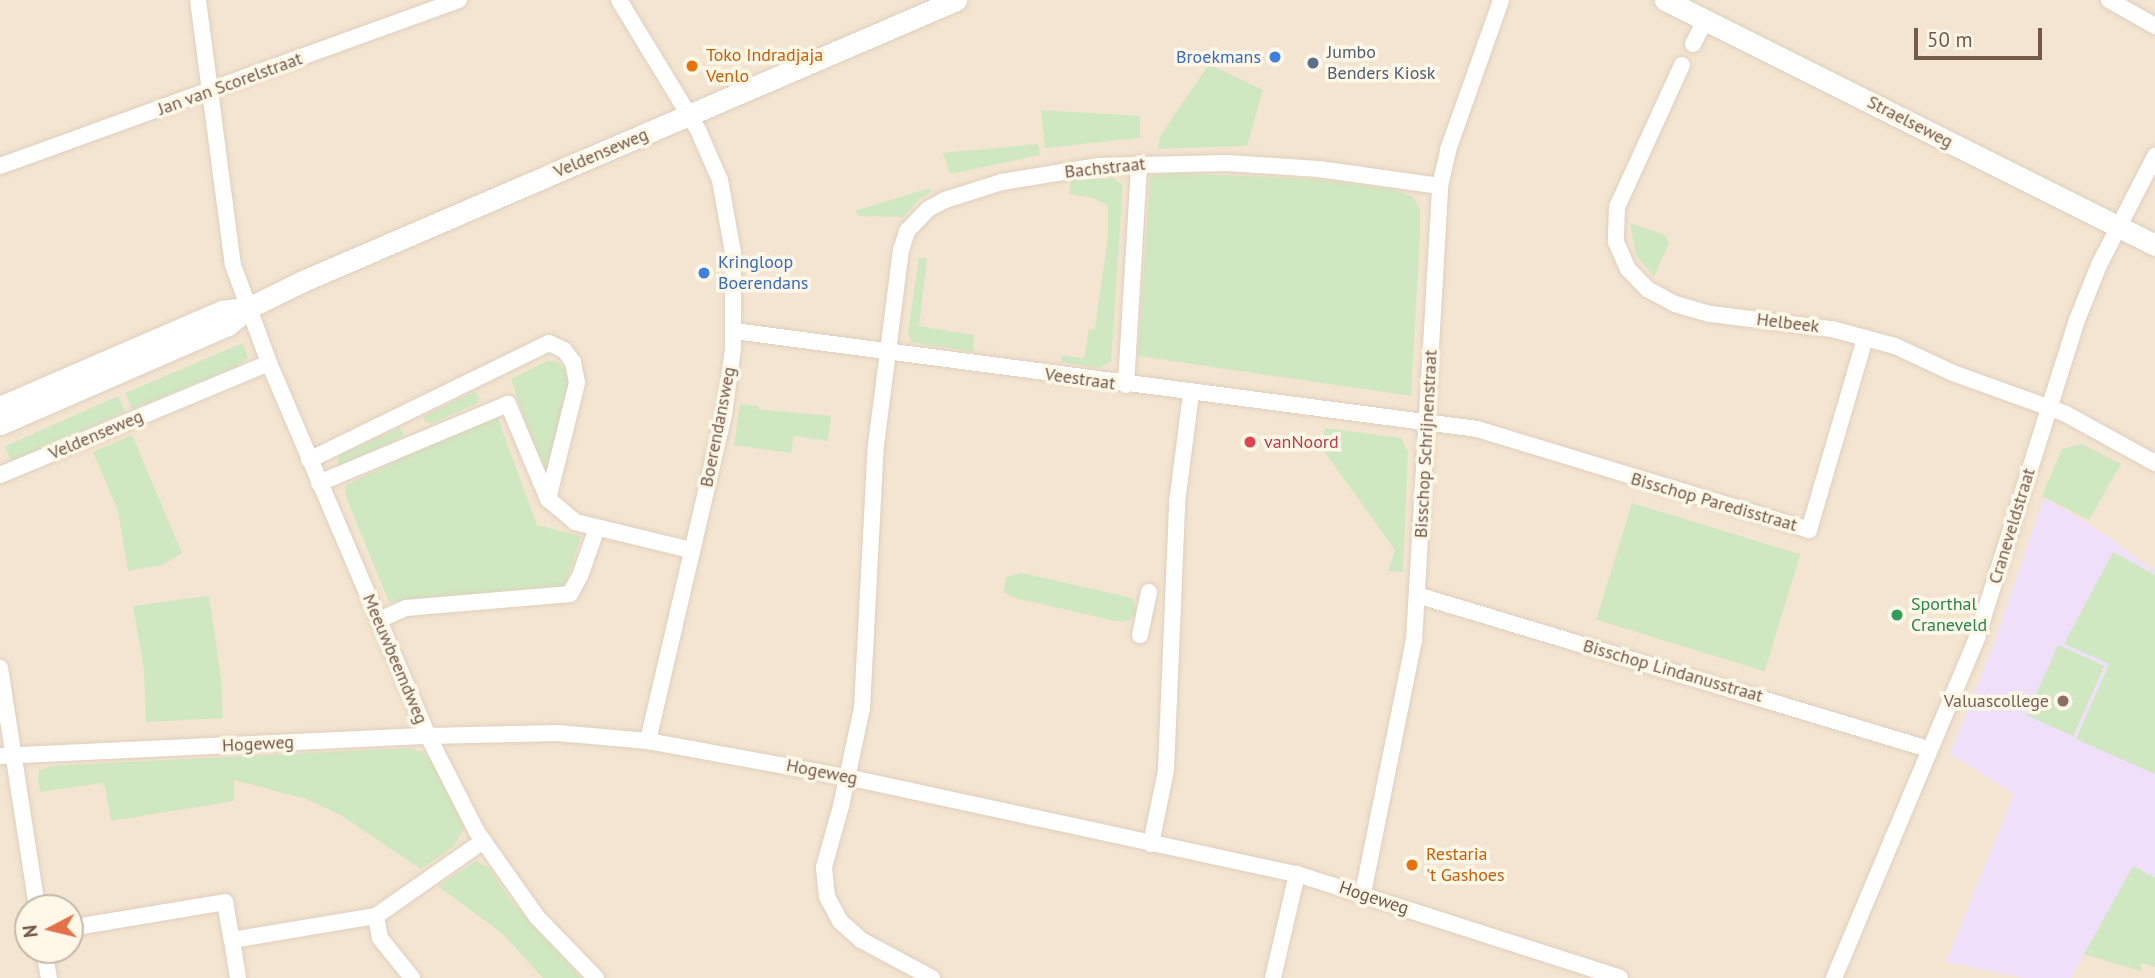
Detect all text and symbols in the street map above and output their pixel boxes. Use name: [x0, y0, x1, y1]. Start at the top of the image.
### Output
scale bar: [1917, 14, 2045, 58]
text: 50 m: [1927, 26, 1973, 53]
place label: Jumbo Benders Kiosk: [1327, 42, 1435, 84]
place label: Toko Indradjaja Venlo: [706, 45, 823, 88]
place label: Broekmans: [1176, 46, 1261, 68]
street label: Jan van Scorelstraat: [155, 48, 305, 120]
marker: Broekmans: [1267, 49, 1283, 65]
marker: Jumbo Benders Kiosk: [1305, 55, 1321, 71]
marker: Toko Indradjaja Venlo: [684, 58, 700, 74]
street label: Straelseweg: [1864, 91, 1956, 153]
street label: Veldenseweg: [551, 123, 651, 183]
street label: Bachstraat: [1064, 153, 1146, 183]
place label: Kringloop Boerendans: [718, 252, 808, 294]
marker: Kringloop Boerendans: [696, 265, 712, 281]
street label: Helbeek: [1755, 308, 1821, 338]
street label: Bisschop Schrijnenstraat: [1410, 349, 1442, 539]
street label: Veestraat: [1043, 363, 1117, 395]
street label: Boerendansweg: [696, 365, 740, 489]
street label: Veldenseweg: [46, 405, 146, 465]
place label: vanNoord: [1264, 431, 1339, 453]
marker: vanNoord: [1242, 434, 1258, 450]
street label: Craneveldstraat: [1984, 465, 2040, 587]
street label: Bisschop Paredisstraat: [1628, 468, 1800, 536]
street label: Meeuwbeemdweg: [358, 591, 432, 727]
place label: Sporthal Craneveld: [1911, 594, 1987, 636]
marker: Sporthal Craneveld: [1889, 607, 1905, 623]
street label: Bisschop Lindanusstraat: [1581, 635, 1765, 707]
place label: Valuascollege: [1944, 690, 2049, 712]
marker: Valuascollege: [2055, 693, 2071, 709]
street label: Hogeweg: [221, 731, 295, 757]
street label: Hogeweg: [785, 755, 859, 789]
place label: Restaria 't Gashoes: [1426, 844, 1505, 886]
marker: Restaria 't Gashoes: [1404, 857, 1420, 873]
street label: Hogeweg: [1336, 877, 1412, 919]
north arrow: [14, 894, 84, 964]
text: N: [17, 924, 43, 939]

